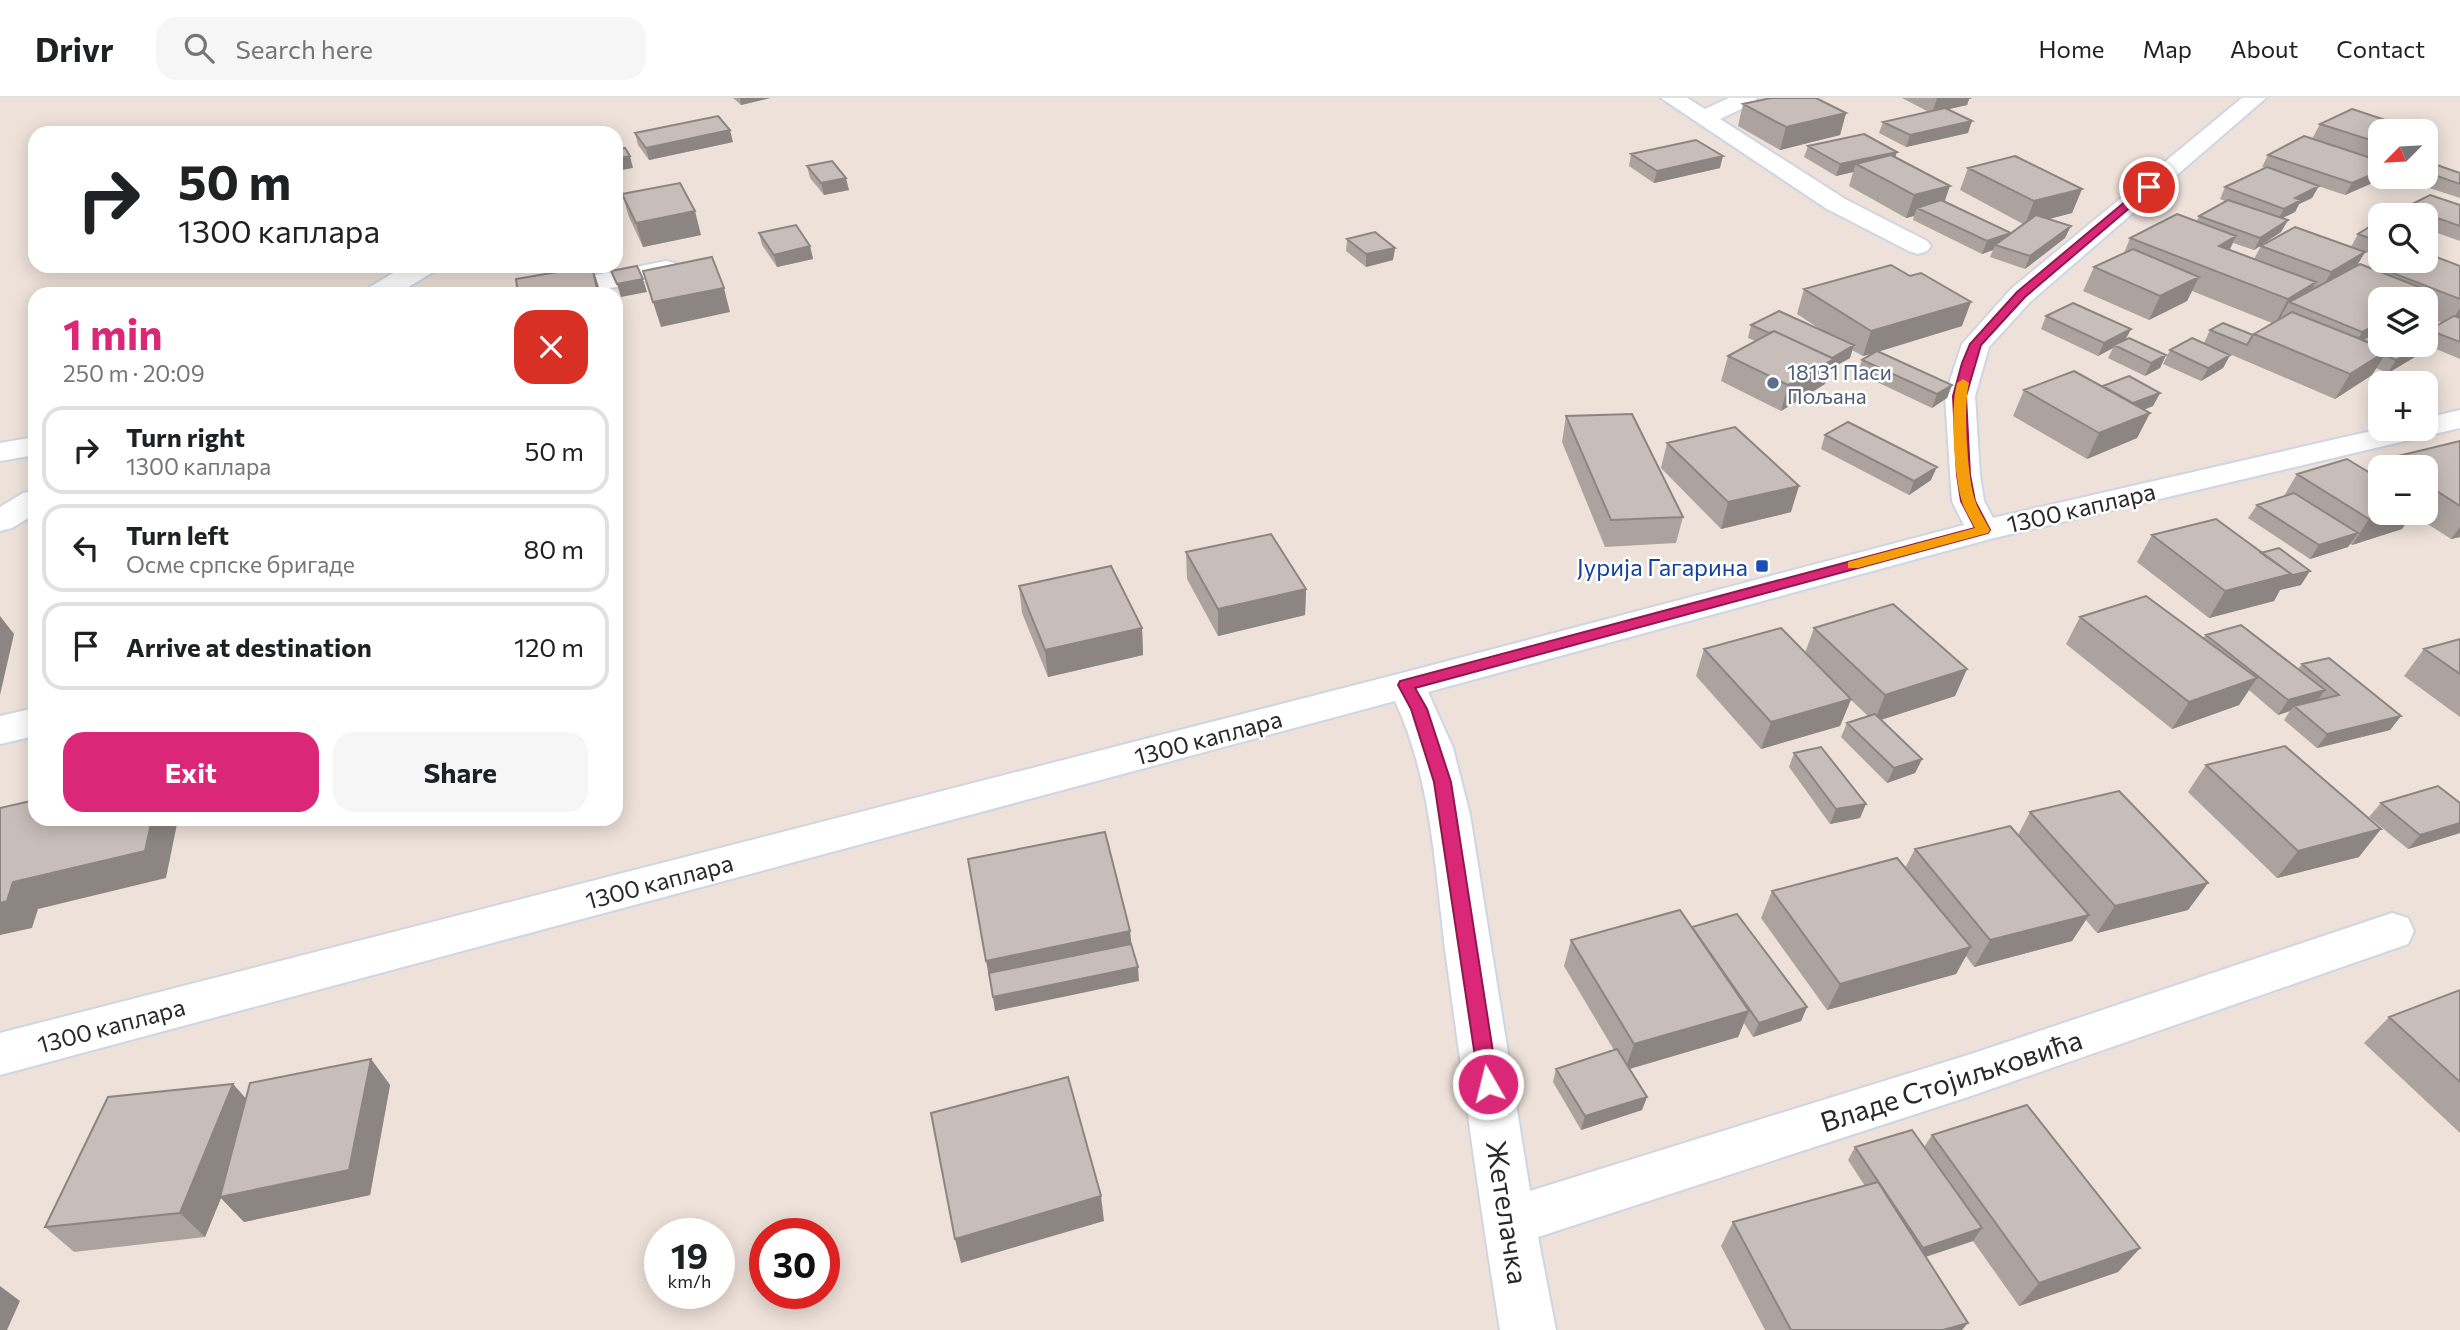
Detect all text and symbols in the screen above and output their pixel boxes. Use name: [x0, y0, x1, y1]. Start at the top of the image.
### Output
search box: [156, 17, 646, 80]
text: Drivr: [35, 28, 114, 69]
icon: search: [180, 29, 218, 67]
text: Search here: [236, 33, 373, 64]
text: Home: [2039, 34, 2105, 63]
text: Map: [2143, 34, 2192, 63]
text: About: [2230, 34, 2298, 63]
text: Contact: [2336, 34, 2425, 63]
north arrow: [2368, 119, 2438, 189]
map controls: [2368, 119, 2438, 525]
text: 50 m: [178, 150, 291, 210]
icon: right: [63, 154, 154, 245]
pin: [2119, 157, 2179, 217]
icon: arrive: [2130, 168, 2168, 206]
button: search: [2368, 203, 2438, 273]
text: 1300 каплара: [178, 210, 380, 250]
button: layers: [2368, 287, 2438, 357]
text: 1 min: [63, 307, 163, 359]
button: close: [514, 310, 588, 384]
text: 250 m · 20:09: [63, 359, 205, 387]
place label: 18131 Паси Пољана: [1787, 359, 1892, 408]
button: +: [2368, 371, 2438, 441]
marker: 18131 Паси Пољана: [1765, 375, 1781, 391]
text: Turn right: [126, 421, 245, 452]
icon: right: [67, 431, 105, 469]
text: 50 m: [524, 435, 584, 466]
text: 1300 каплара: [126, 452, 271, 480]
button: −: [2368, 455, 2438, 525]
street label: 1300 каплара: [2004, 476, 2158, 538]
text: Turn left: [126, 519, 229, 550]
icon: left: [67, 529, 105, 567]
text: 80 m: [524, 533, 584, 564]
text: Осме српске бригаде: [126, 550, 355, 578]
place label: Јурија Гагарина: [1577, 552, 1748, 581]
marker: Јурија Гагарина: [1754, 558, 1770, 574]
icon: arrive: [67, 627, 105, 665]
text: Arrive at destination: [126, 631, 372, 662]
text: 120 m: [514, 631, 584, 662]
street label: 1300 каплара: [1131, 703, 1285, 771]
button: Exit: [63, 732, 319, 812]
button: Share: [333, 732, 588, 812]
street label: 1300 каплара: [582, 847, 736, 915]
street label: 1300 каплара: [34, 991, 188, 1059]
street label: Владе Стојиљковића: [1816, 1022, 2086, 1138]
position arrow: [1451, 1047, 1525, 1121]
street label: Жетелачка: [1480, 1137, 1536, 1287]
speed limit sign: 30: [749, 1218, 840, 1309]
text: 19: [671, 1233, 708, 1276]
text: km/h: [668, 1270, 711, 1292]

